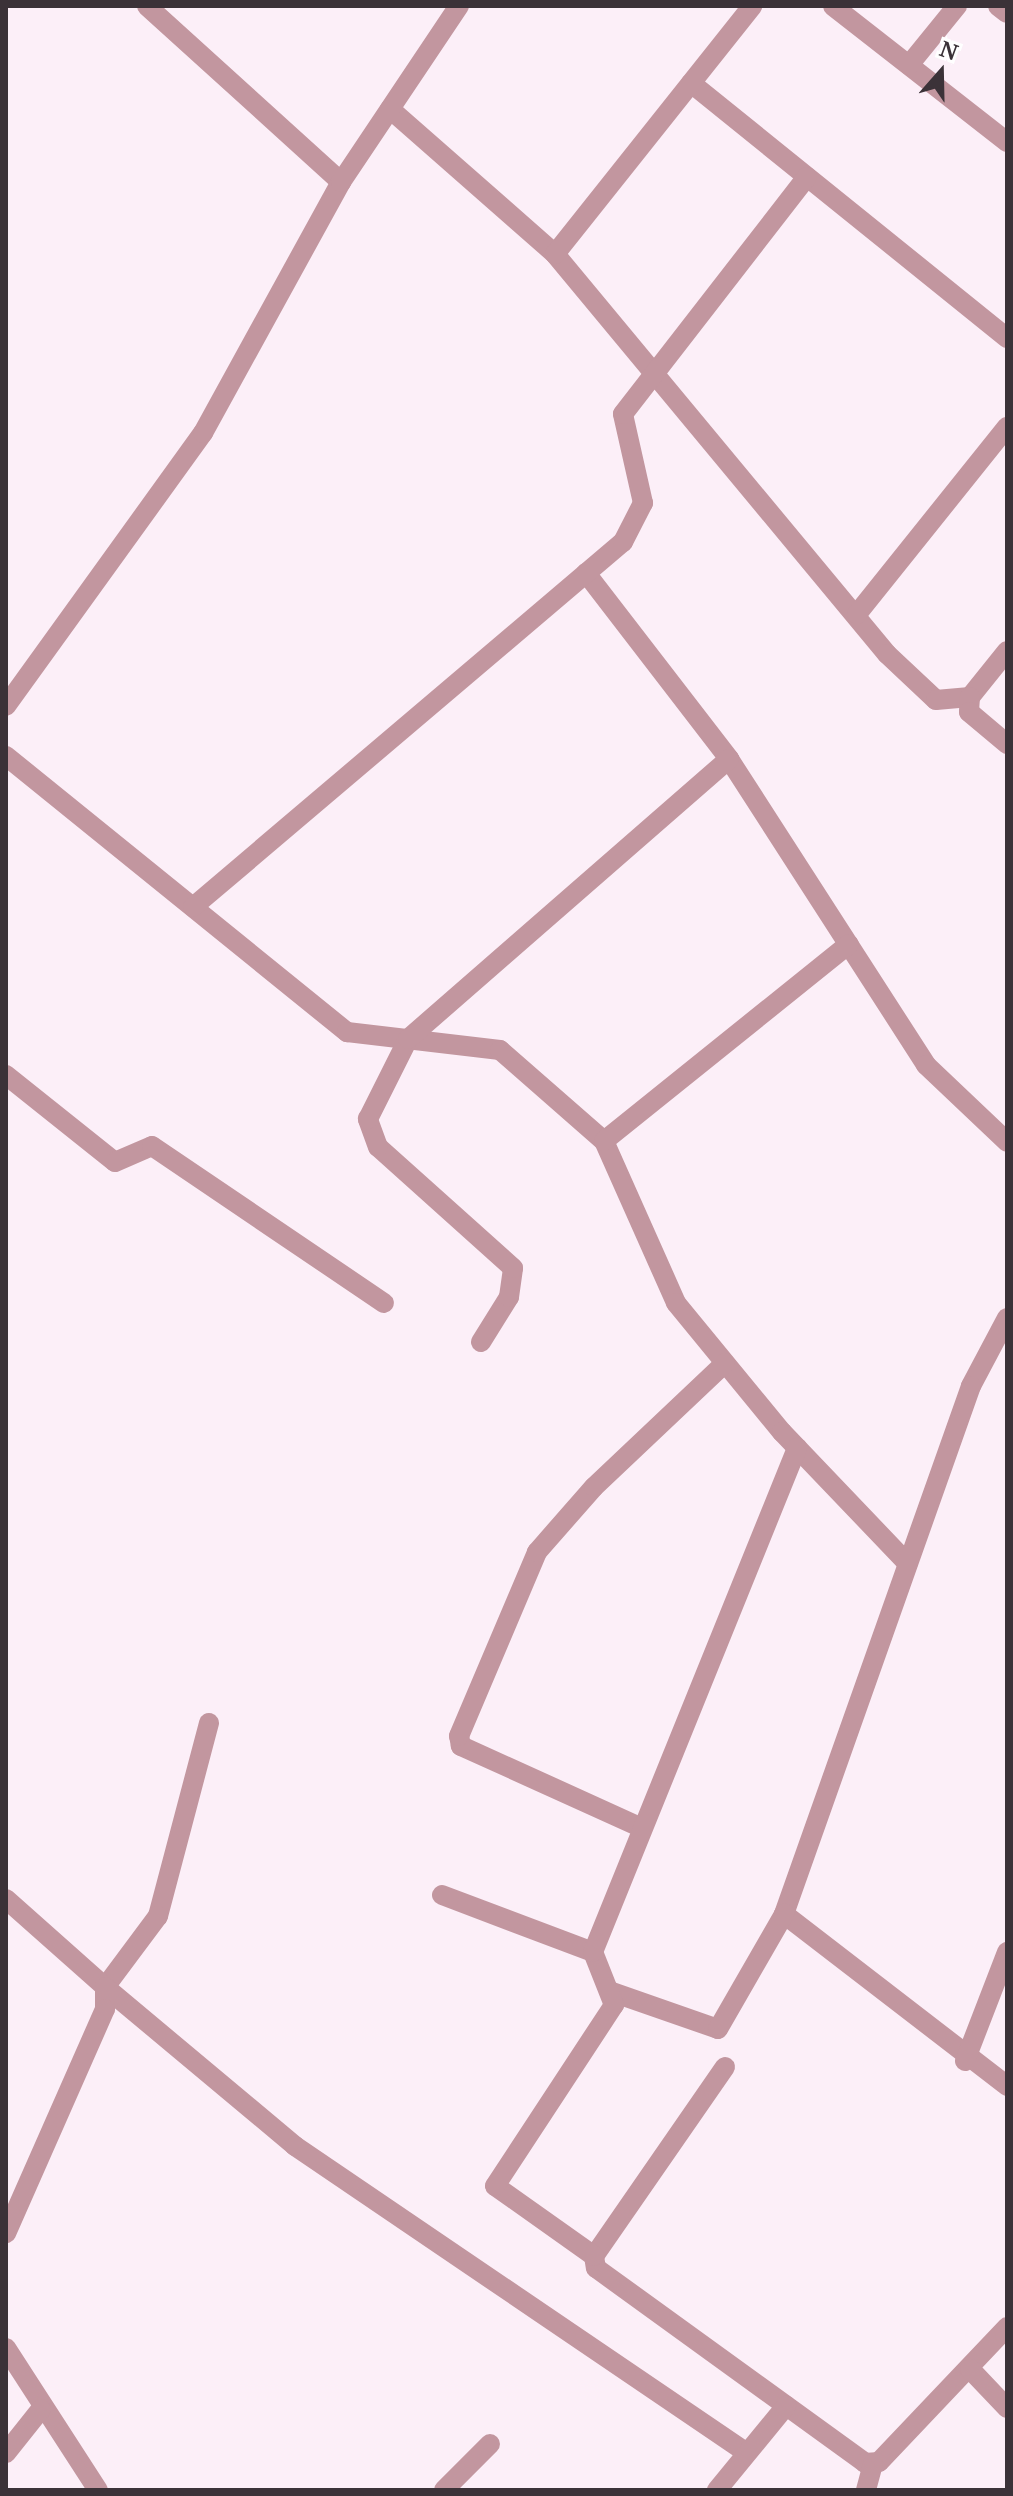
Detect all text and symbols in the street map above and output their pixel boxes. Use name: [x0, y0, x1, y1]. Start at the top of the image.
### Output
north arrow: [901, 32, 981, 112]
text: N: [936, 32, 962, 67]

